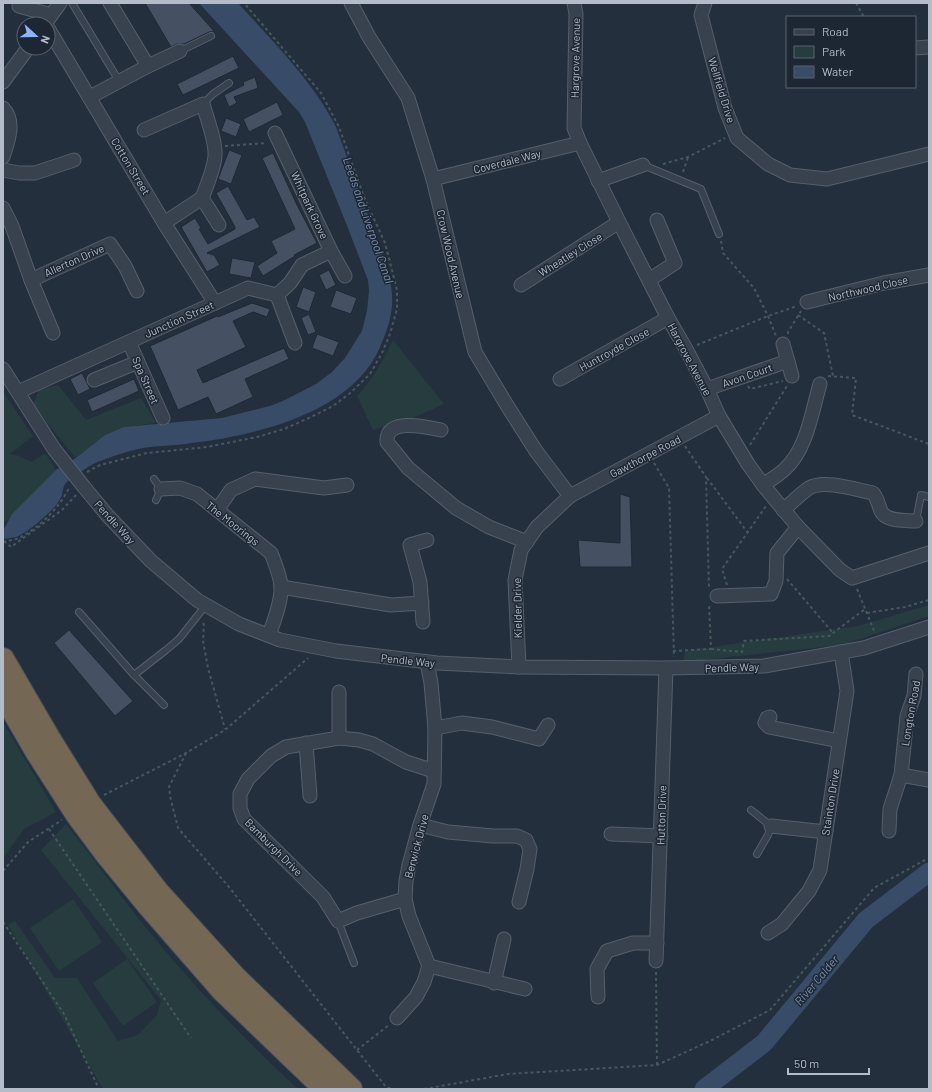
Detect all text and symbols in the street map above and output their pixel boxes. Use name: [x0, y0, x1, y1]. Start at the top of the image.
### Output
north arrow: [16, 16, 56, 56]
legend: [786, 16, 916, 88]
street label: Hargrove Avenue: [568, 18, 582, 98]
text: Road: [822, 24, 849, 38]
text: N: [38, 34, 53, 46]
text: Park: [822, 44, 846, 58]
street label: Wellfield Drive: [706, 56, 738, 124]
text: Water: [822, 64, 854, 78]
street label: Cotton Street: [109, 135, 153, 197]
street label: Coverdale Way: [472, 146, 542, 176]
water label: Leeds and Liverpool Canal: [341, 155, 397, 285]
street label: Whitpark Grove: [289, 169, 331, 241]
street label: Crow Wood Avenue: [434, 208, 468, 300]
street label: Wheatley Close: [536, 229, 604, 279]
street label: Allerton Drive: [42, 241, 106, 279]
street label: Northwood Close: [827, 272, 909, 304]
street label: Junction Street: [142, 298, 216, 340]
street label: Hargrove Avenue: [665, 320, 715, 398]
street label: Huntroyde Close: [577, 324, 651, 374]
street label: Spa Street: [130, 354, 162, 406]
street label: Avon Court: [720, 360, 774, 390]
street label: Gawthorpe Road: [607, 432, 683, 480]
street label: Pendle Way: [92, 497, 138, 547]
street label: The Moorings: [204, 498, 262, 548]
street label: Kielder Drive: [510, 578, 524, 638]
street label: Pendle Way: [380, 651, 436, 669]
street label: Pendle Way: [705, 660, 759, 674]
street label: Longton Road: [898, 679, 922, 747]
street label: Stainton Drive: [818, 768, 842, 836]
street label: Hutton Drive: [653, 785, 669, 845]
street label: Berwick Drive: [401, 812, 431, 879]
street label: Bamburgh Drive: [243, 816, 306, 879]
water label: River Calder: [791, 952, 841, 1008]
scale bar: [788, 1050, 869, 1076]
text: 50 m: [794, 1056, 819, 1070]

